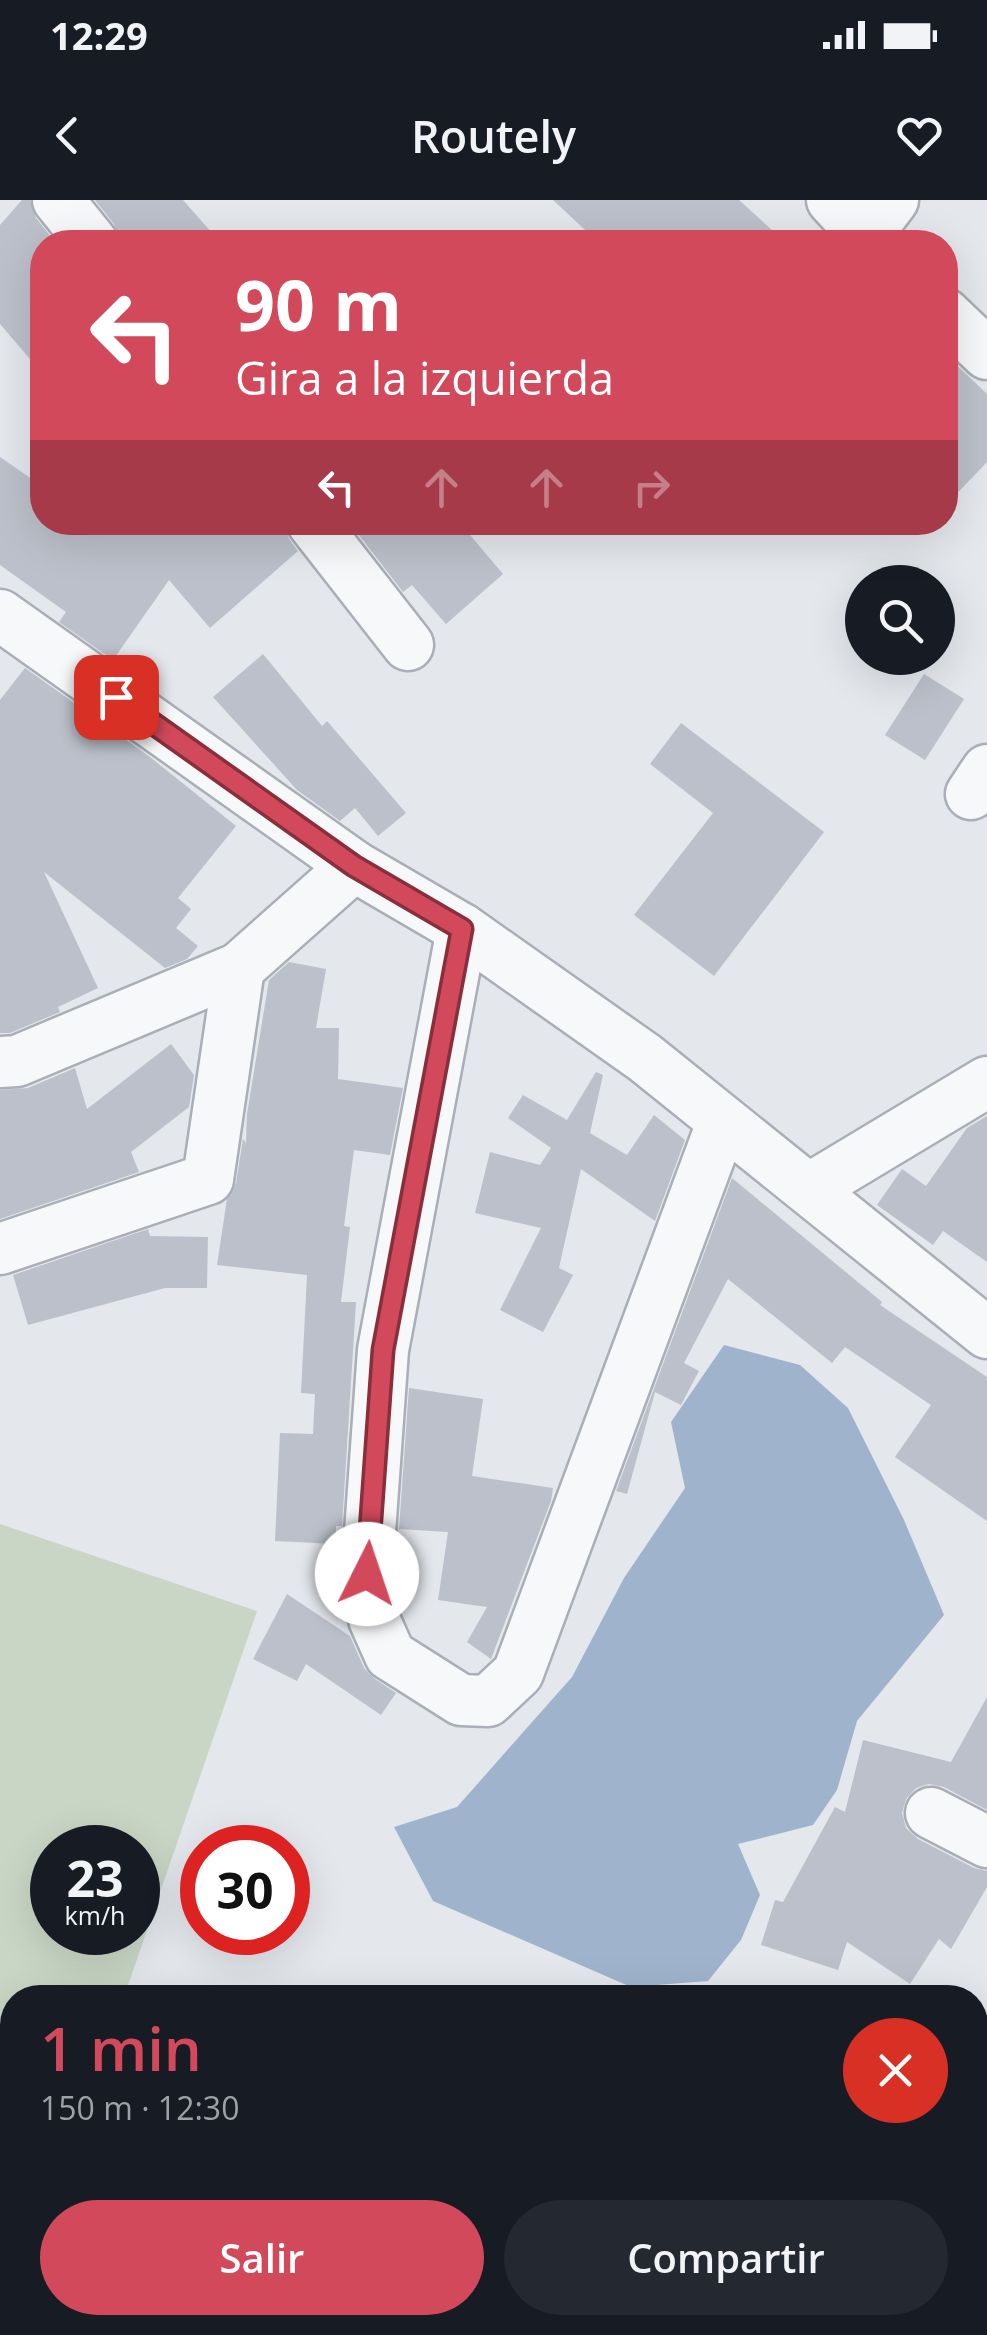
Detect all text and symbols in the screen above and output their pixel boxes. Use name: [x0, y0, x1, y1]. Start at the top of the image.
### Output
text: 12:29: [50, 9, 148, 61]
text: Routely: [411, 105, 576, 166]
icon: back: [40, 108, 95, 163]
icon: heart: [892, 108, 947, 163]
text: 90 m: [235, 256, 402, 352]
icon: left: [70, 270, 200, 400]
text: Gira a la izquierda: [235, 347, 614, 408]
icon: left: [309, 460, 364, 515]
icon: ahead: [414, 460, 469, 515]
icon: ahead: [519, 460, 574, 515]
icon: right: [624, 460, 679, 515]
map controls: [845, 565, 955, 675]
button: search: [845, 565, 955, 675]
pin: [74, 655, 159, 740]
icon: arrive: [89, 670, 144, 725]
position arrow: [315, 1522, 419, 1626]
speed limit sign: 30: [180, 1825, 310, 1955]
text: 23: [66, 1844, 124, 1912]
text: km/h: [65, 1898, 125, 1932]
text: 1 min: [40, 2007, 202, 2089]
button: close: [843, 2018, 948, 2123]
text: 150 m · 12:30: [40, 2086, 239, 2129]
button: Salir: [40, 2200, 484, 2315]
button: Compartir: [504, 2200, 948, 2315]

